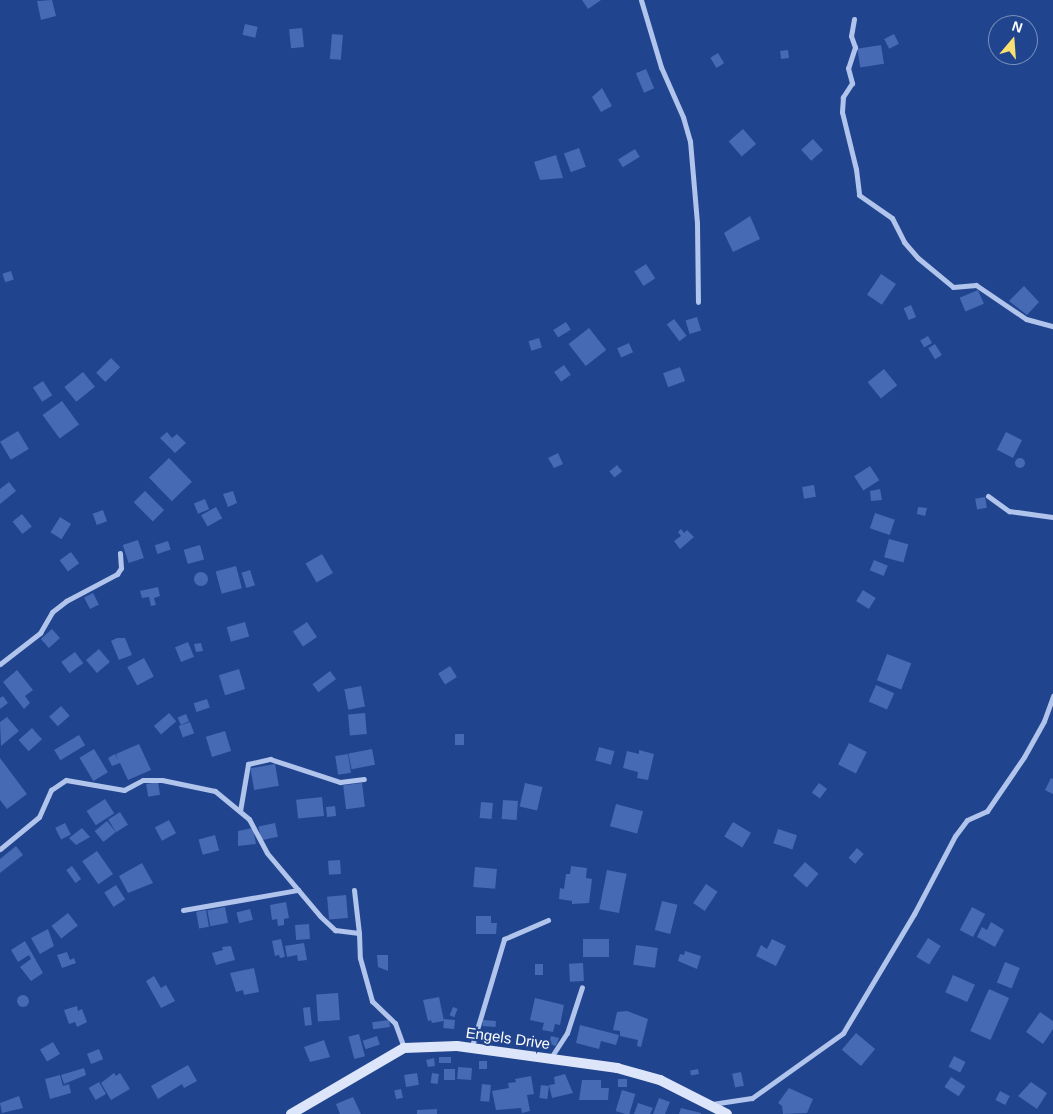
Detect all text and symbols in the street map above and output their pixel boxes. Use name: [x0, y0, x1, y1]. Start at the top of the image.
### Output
north arrow: [988, 15, 1038, 65]
text: N: [1010, 18, 1025, 36]
street label: Engels Drive: [465, 1023, 551, 1053]

